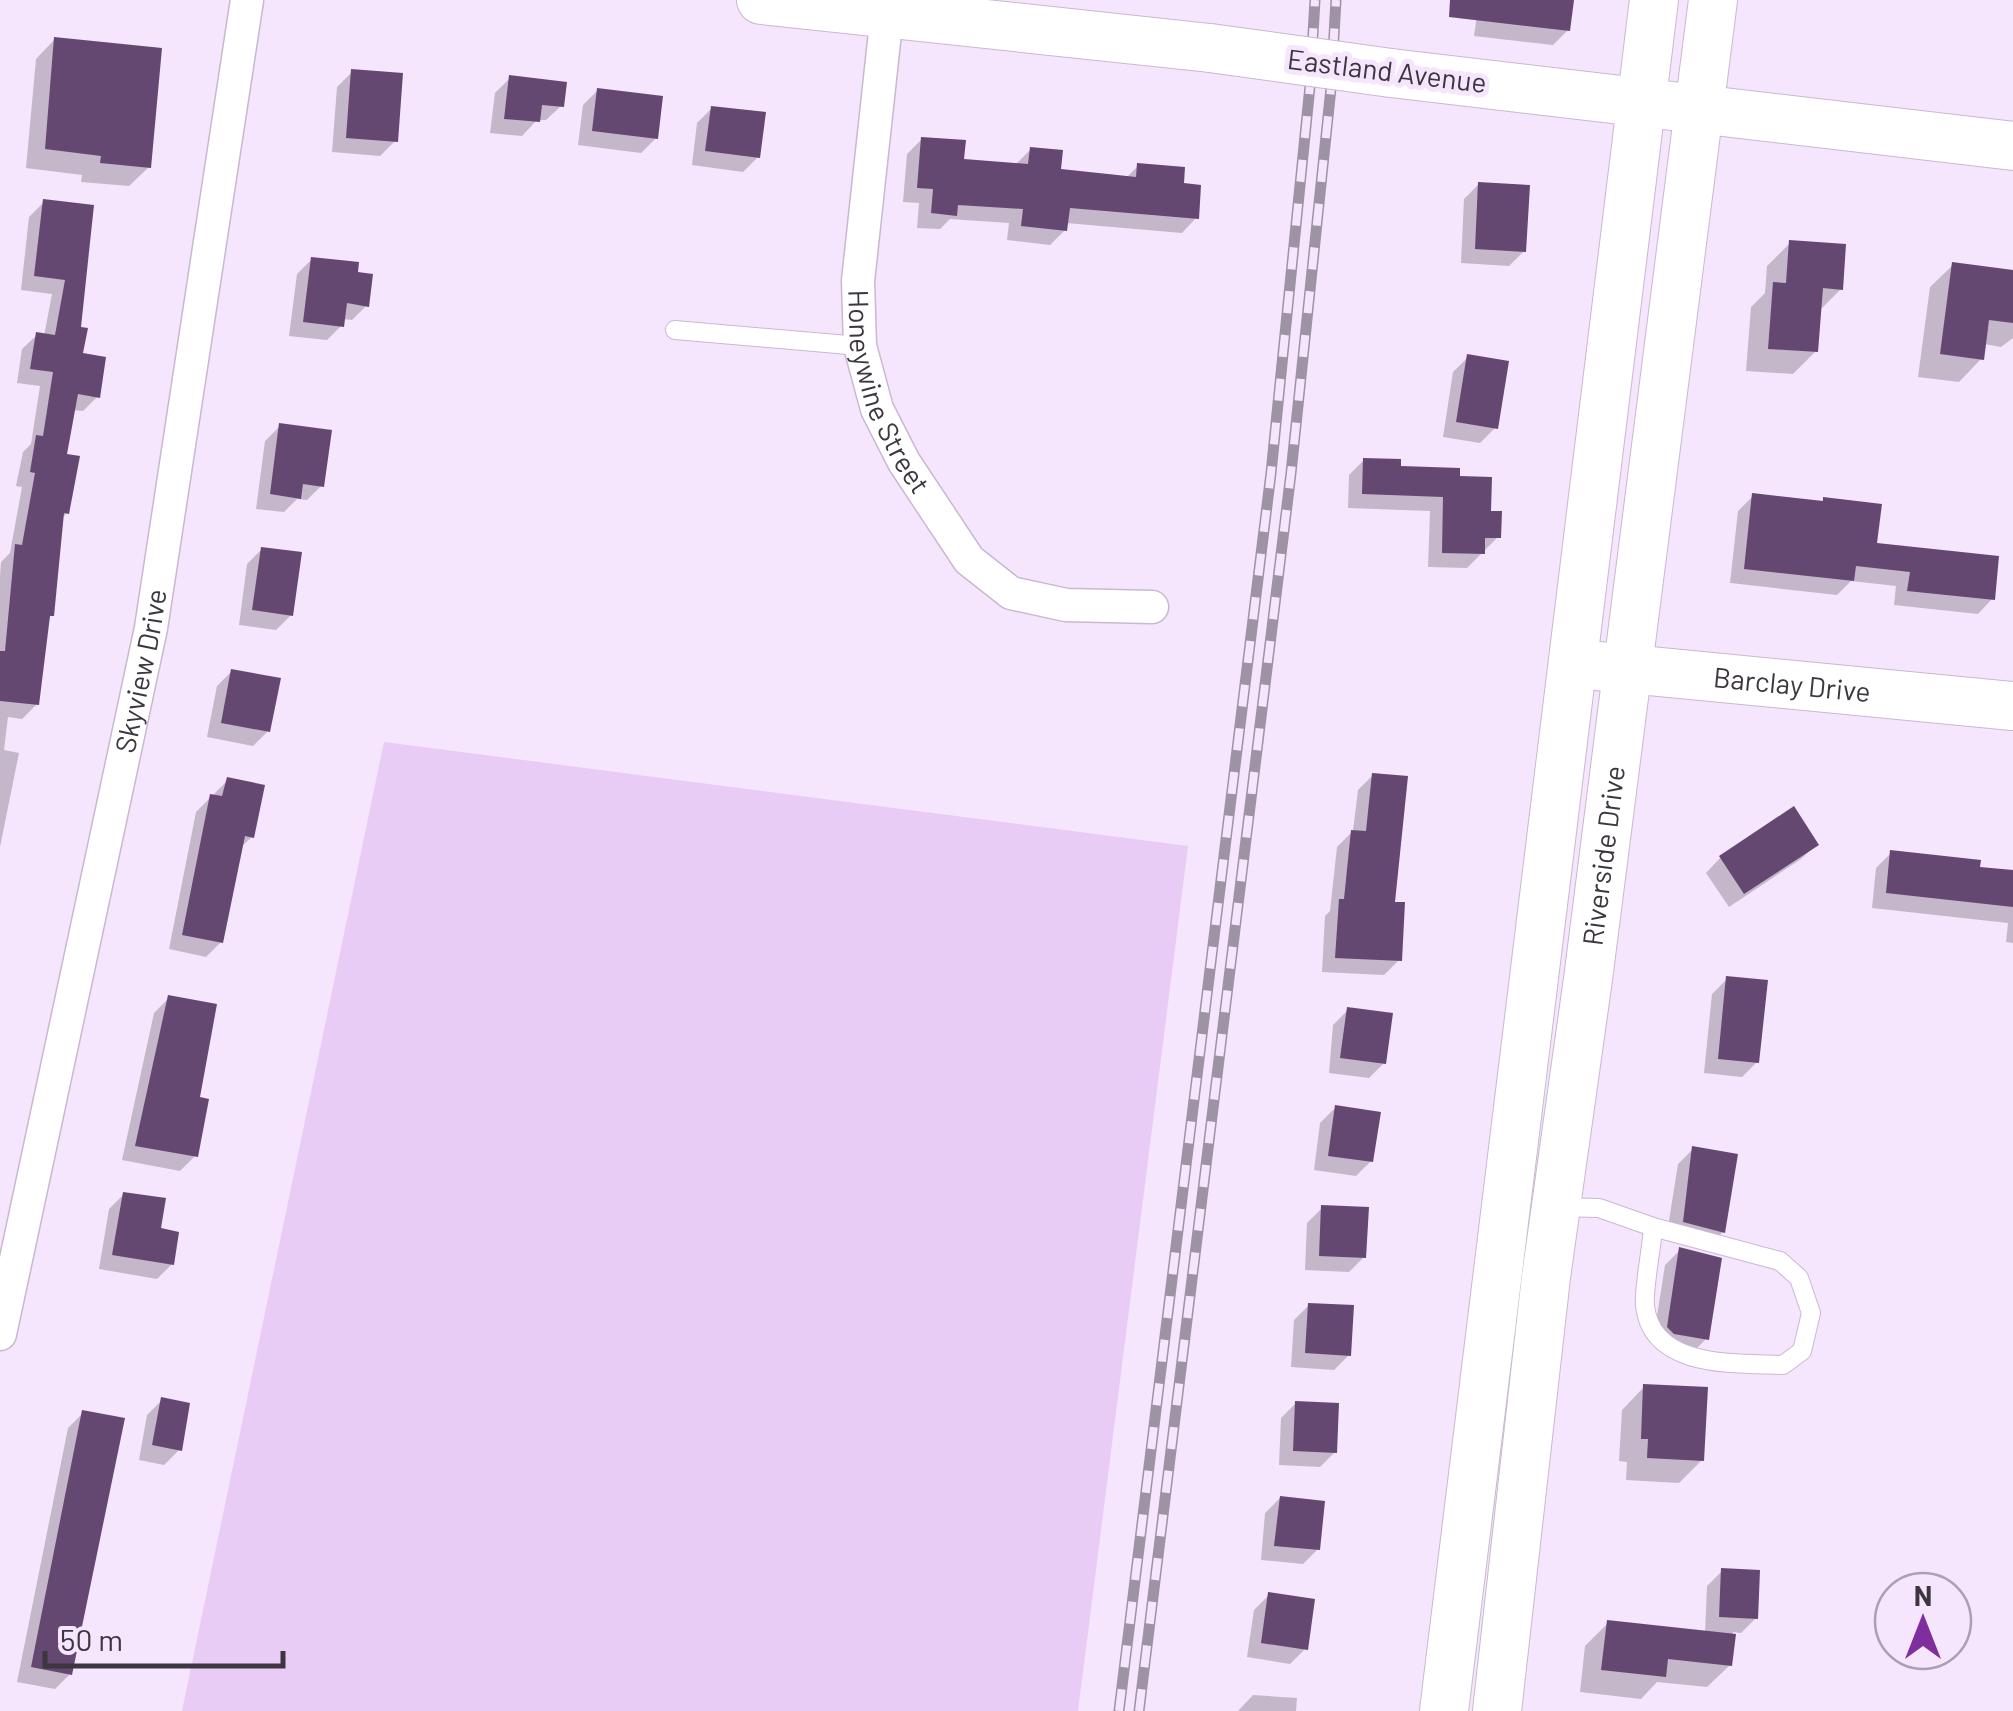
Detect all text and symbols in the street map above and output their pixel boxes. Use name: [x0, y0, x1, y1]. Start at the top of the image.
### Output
street label: Eastland Avenue: [1286, 41, 1489, 99]
street label: Honeywine Street: [842, 289, 938, 499]
street label: Skyview Drive: [107, 586, 173, 756]
street label: Barclay Drive: [1712, 659, 1872, 708]
street label: Riverside Drive: [1574, 764, 1631, 948]
north arrow: [1873, 1571, 1973, 1671]
text: N: [1914, 1578, 1932, 1612]
scale bar: [45, 1606, 282, 1668]
text: 50 m: [60, 1621, 123, 1657]

